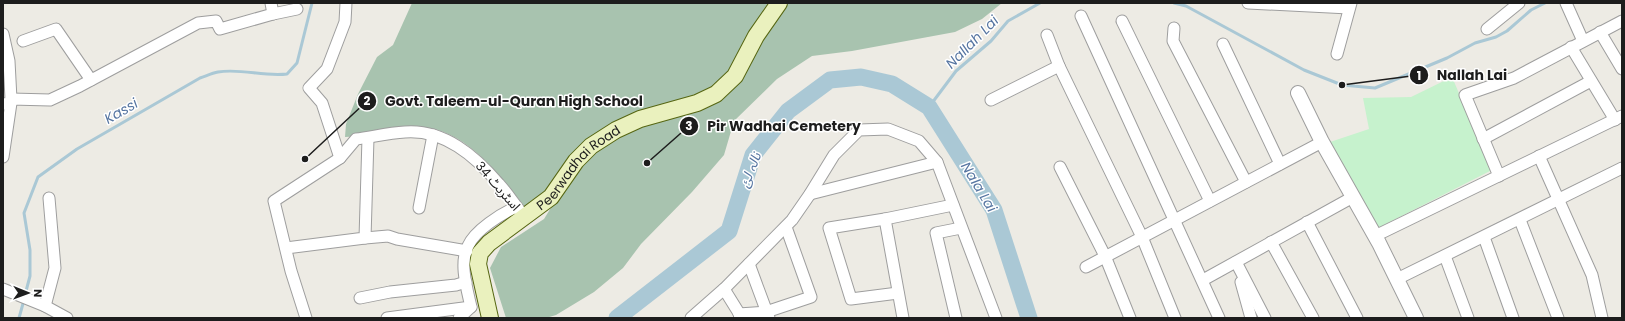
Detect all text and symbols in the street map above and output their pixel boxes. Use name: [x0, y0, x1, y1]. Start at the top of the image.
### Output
water label: Nallah Lai: [941, 11, 1003, 73]
callout: Nallah Lai: [1409, 62, 1515, 88]
text: Nallah Lai: [1437, 65, 1507, 85]
text: 1: [1417, 67, 1421, 84]
callout: Govt. Taleem-ul-Quran High School: [357, 88, 651, 114]
text: Govt. Taleem-ul-Quran High School: [385, 91, 643, 111]
text: 2: [364, 92, 371, 109]
water label: Kassi: [100, 93, 142, 129]
callout: Pir Wadhai Cemetery: [679, 113, 868, 139]
text: Pir Wadhai Cemetery: [707, 116, 861, 136]
text: 3: [685, 117, 693, 134]
street label: Peerwadhai Road: [532, 120, 624, 214]
water label: نالہ لئ: [734, 149, 766, 191]
street label: اسٹریٹ 34: [471, 157, 525, 215]
water label: Nala Lai: [956, 158, 1002, 216]
north arrow: [8, 273, 48, 313]
text: N: [30, 289, 46, 297]

